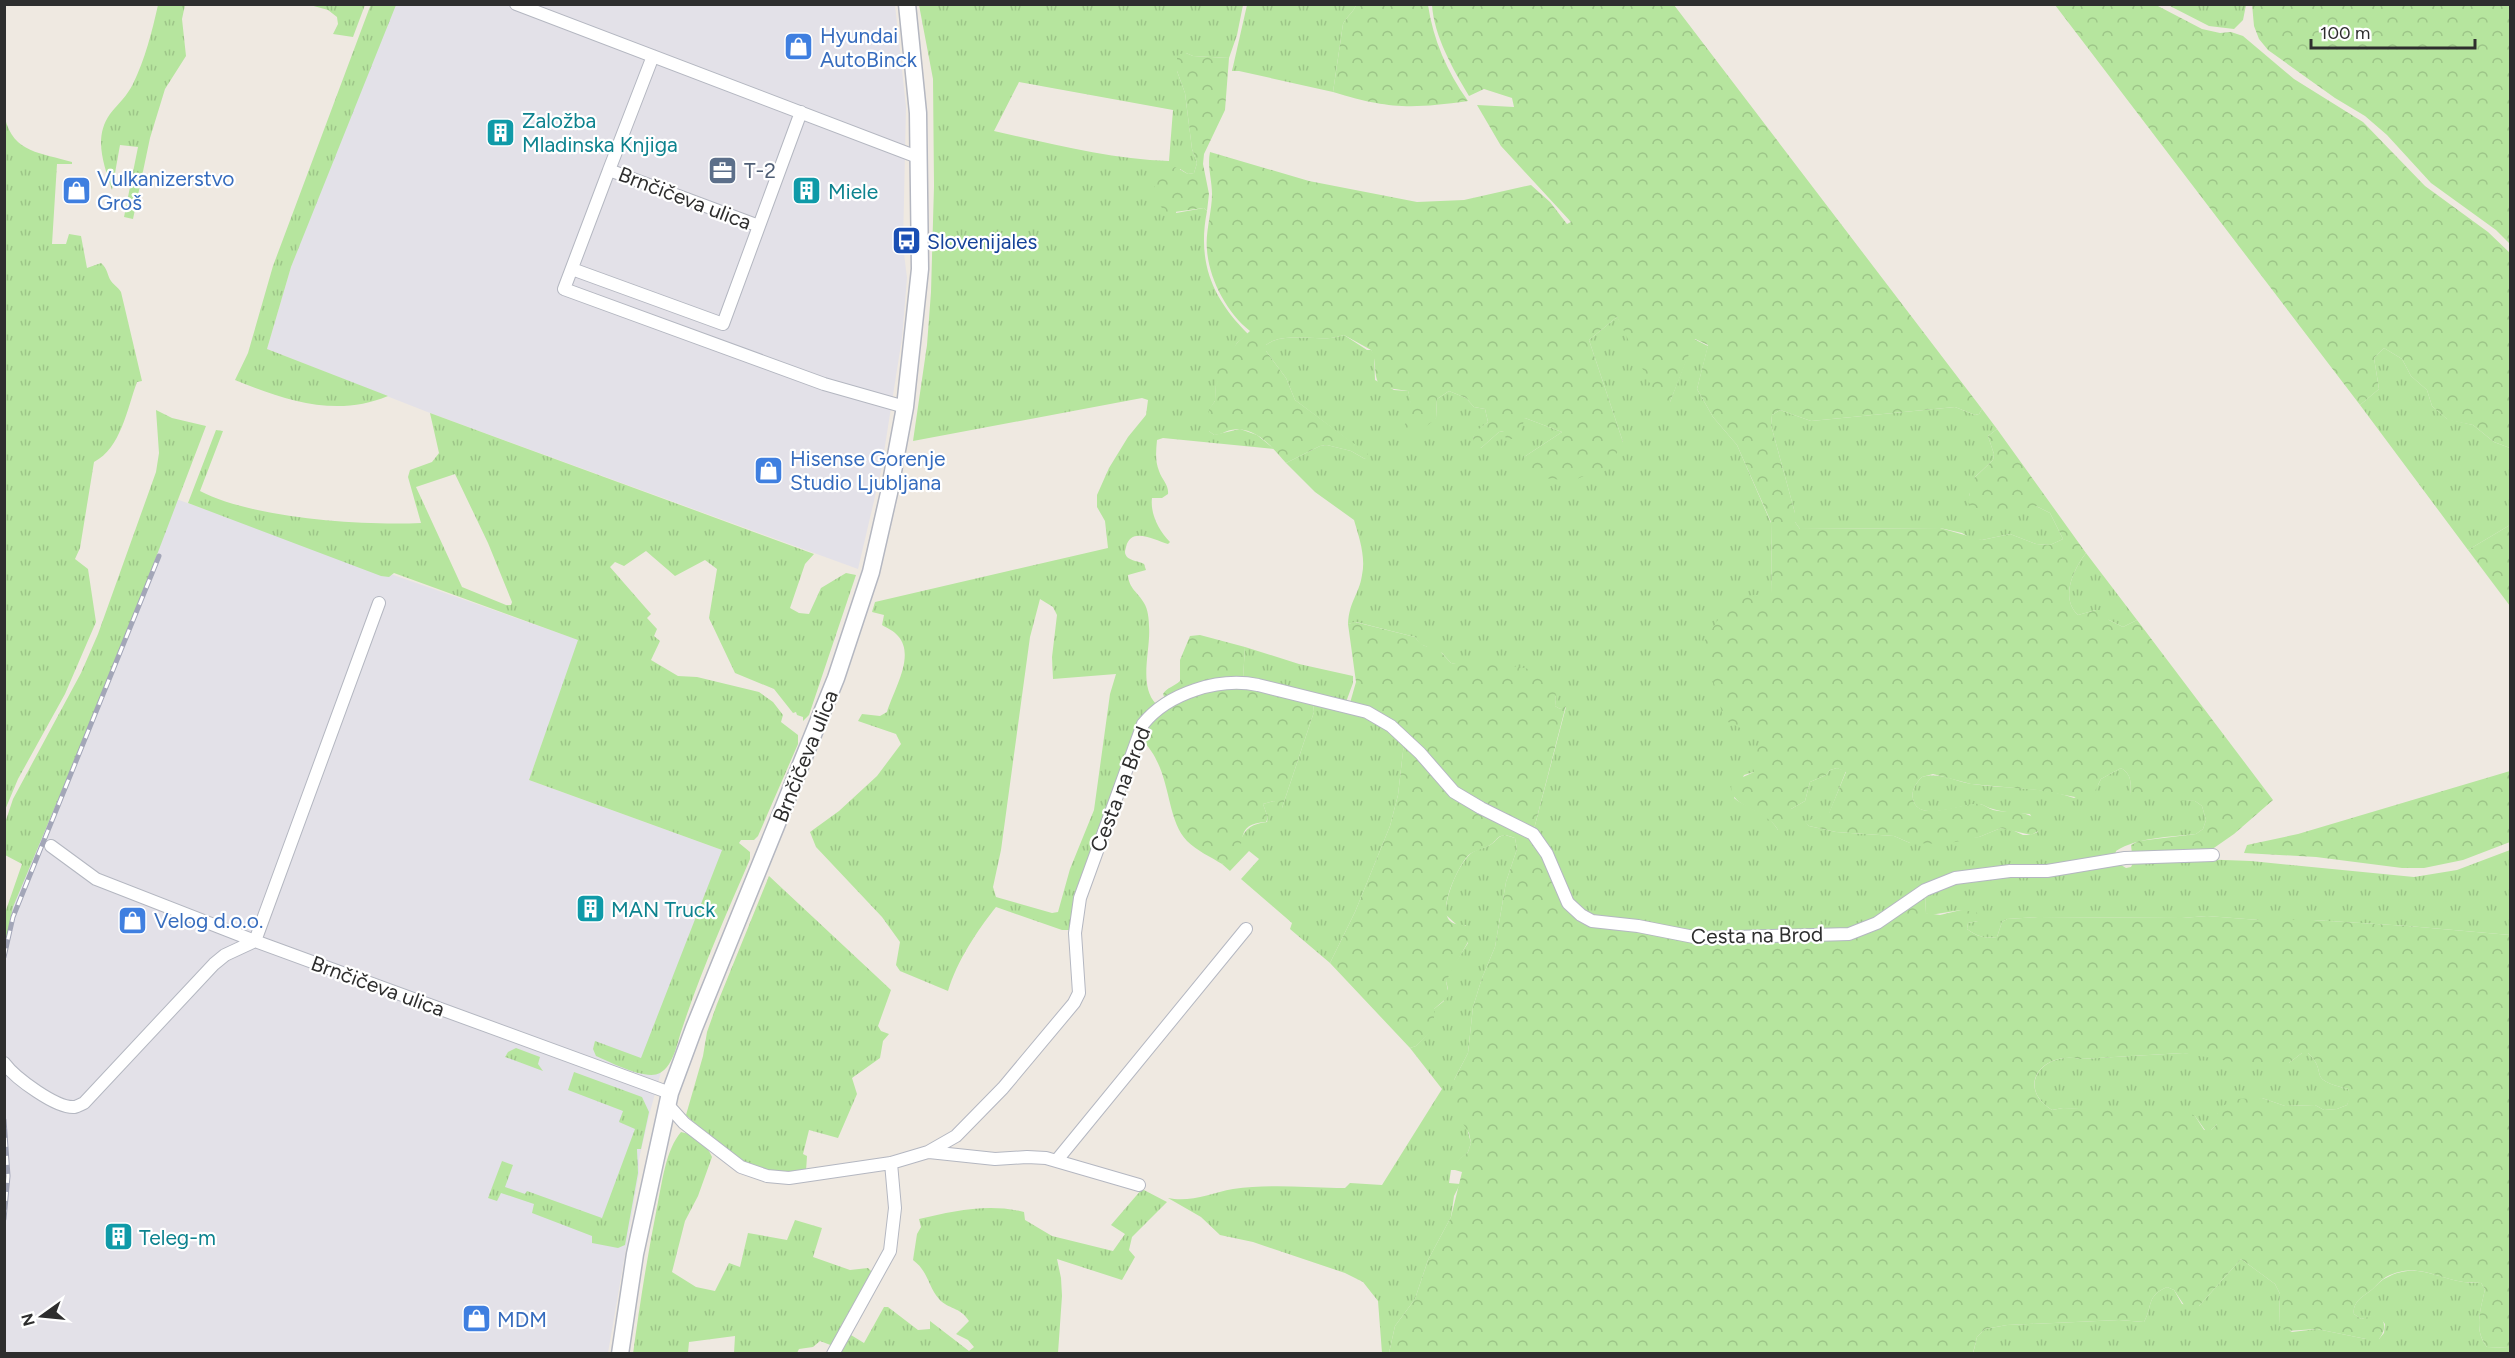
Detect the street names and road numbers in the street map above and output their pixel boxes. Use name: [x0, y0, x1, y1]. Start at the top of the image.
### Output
street label: Brnčičeva ulica: [615, 161, 755, 235]
street label: Brnčičeva ulica: [767, 686, 843, 826]
street label: Cesta na Brod: [1085, 723, 1155, 855]
street label: Cesta na Brod: [1691, 921, 1823, 949]
street label: Brnčičeva ulica: [308, 950, 448, 1022]

